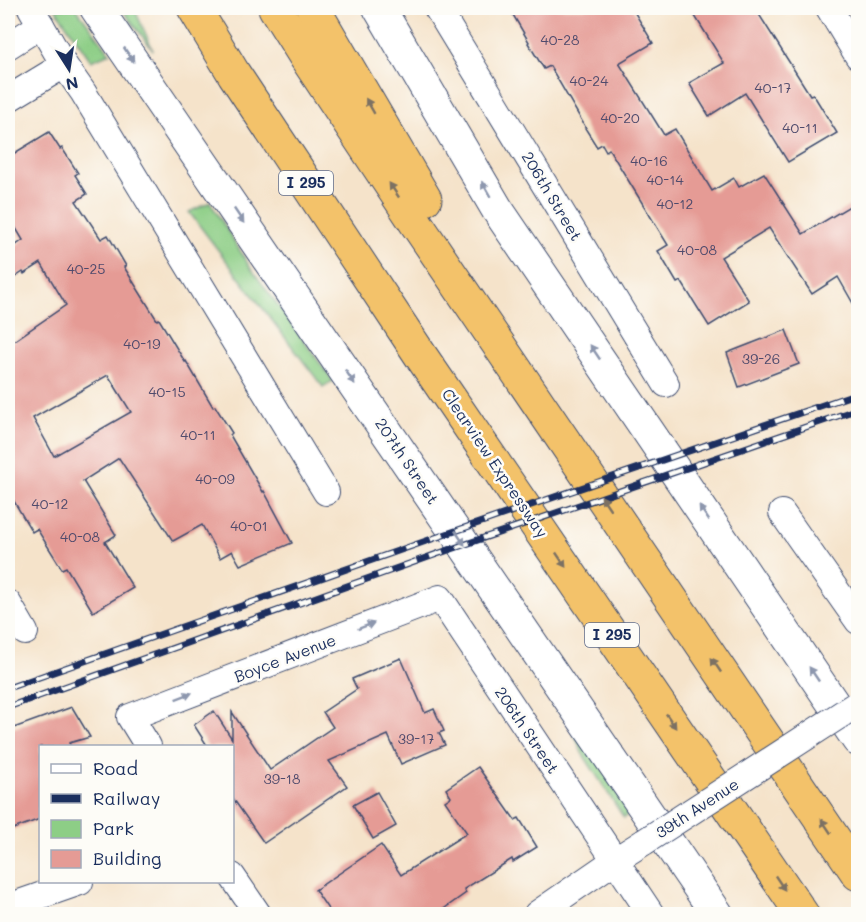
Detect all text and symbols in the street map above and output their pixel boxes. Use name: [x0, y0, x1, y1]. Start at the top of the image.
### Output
house number: 40-28: [540, 30, 580, 49]
north arrow: [39, 39, 99, 99]
one-way arrow: [123, 47, 135, 63]
house number: 40-24: [570, 71, 609, 90]
text: N: [64, 73, 80, 96]
house number: 40-17: [755, 78, 792, 97]
one-way arrow: [365, 98, 376, 114]
house number: 40-20: [600, 108, 640, 127]
house number: 40-11: [782, 118, 818, 137]
street label: 206th Street: [518, 147, 587, 244]
house number: 40-16: [630, 151, 668, 170]
house number: 40-14: [646, 170, 684, 189]
road number: I 295: [279, 171, 333, 195]
one-way arrow: [482, 181, 492, 198]
one-way arrow: [389, 182, 400, 198]
house number: 40-12: [657, 194, 693, 213]
one-way arrow: [233, 208, 245, 224]
house number: 40-08: [677, 240, 717, 259]
house number: 40-25: [67, 259, 105, 278]
house number: 40-19: [123, 334, 161, 353]
one-way arrow: [589, 343, 600, 360]
house number: 39-26: [742, 349, 780, 368]
one-way arrow: [344, 369, 355, 385]
house number: 40-15: [148, 382, 186, 401]
street label: Clearview Expressway: [438, 384, 553, 541]
street label: 207th Street: [371, 413, 444, 508]
house number: 40-11: [180, 425, 216, 444]
house number: 40-09: [195, 469, 235, 488]
house number: 40-12: [32, 494, 68, 513]
one-way arrow: [600, 496, 612, 512]
one-way arrow: [698, 505, 710, 521]
house number: 40-01: [230, 516, 268, 535]
house number: 40-08: [60, 527, 100, 546]
one-way arrow: [454, 530, 465, 546]
one-way arrow: [555, 552, 567, 568]
one-way arrow: [357, 621, 375, 631]
road number: I 295: [585, 623, 639, 647]
street label: Boyce Avenue: [231, 628, 339, 687]
one-way arrow: [710, 657, 722, 673]
one-way arrow: [809, 666, 820, 682]
street label: 206th Street: [491, 682, 564, 777]
one-way arrow: [175, 691, 193, 700]
one-way arrow: [665, 713, 677, 729]
house number: 39-17: [398, 729, 434, 748]
legend: [39, 745, 234, 883]
text: Road: [93, 756, 138, 780]
house number: 39-18: [263, 769, 301, 788]
street label: 39th Avenue: [651, 773, 742, 842]
text: Railway: [93, 786, 160, 810]
text: Park: [93, 816, 134, 840]
one-way arrow: [820, 818, 832, 834]
text: Building: [93, 846, 161, 870]
one-way arrow: [775, 874, 786, 891]

